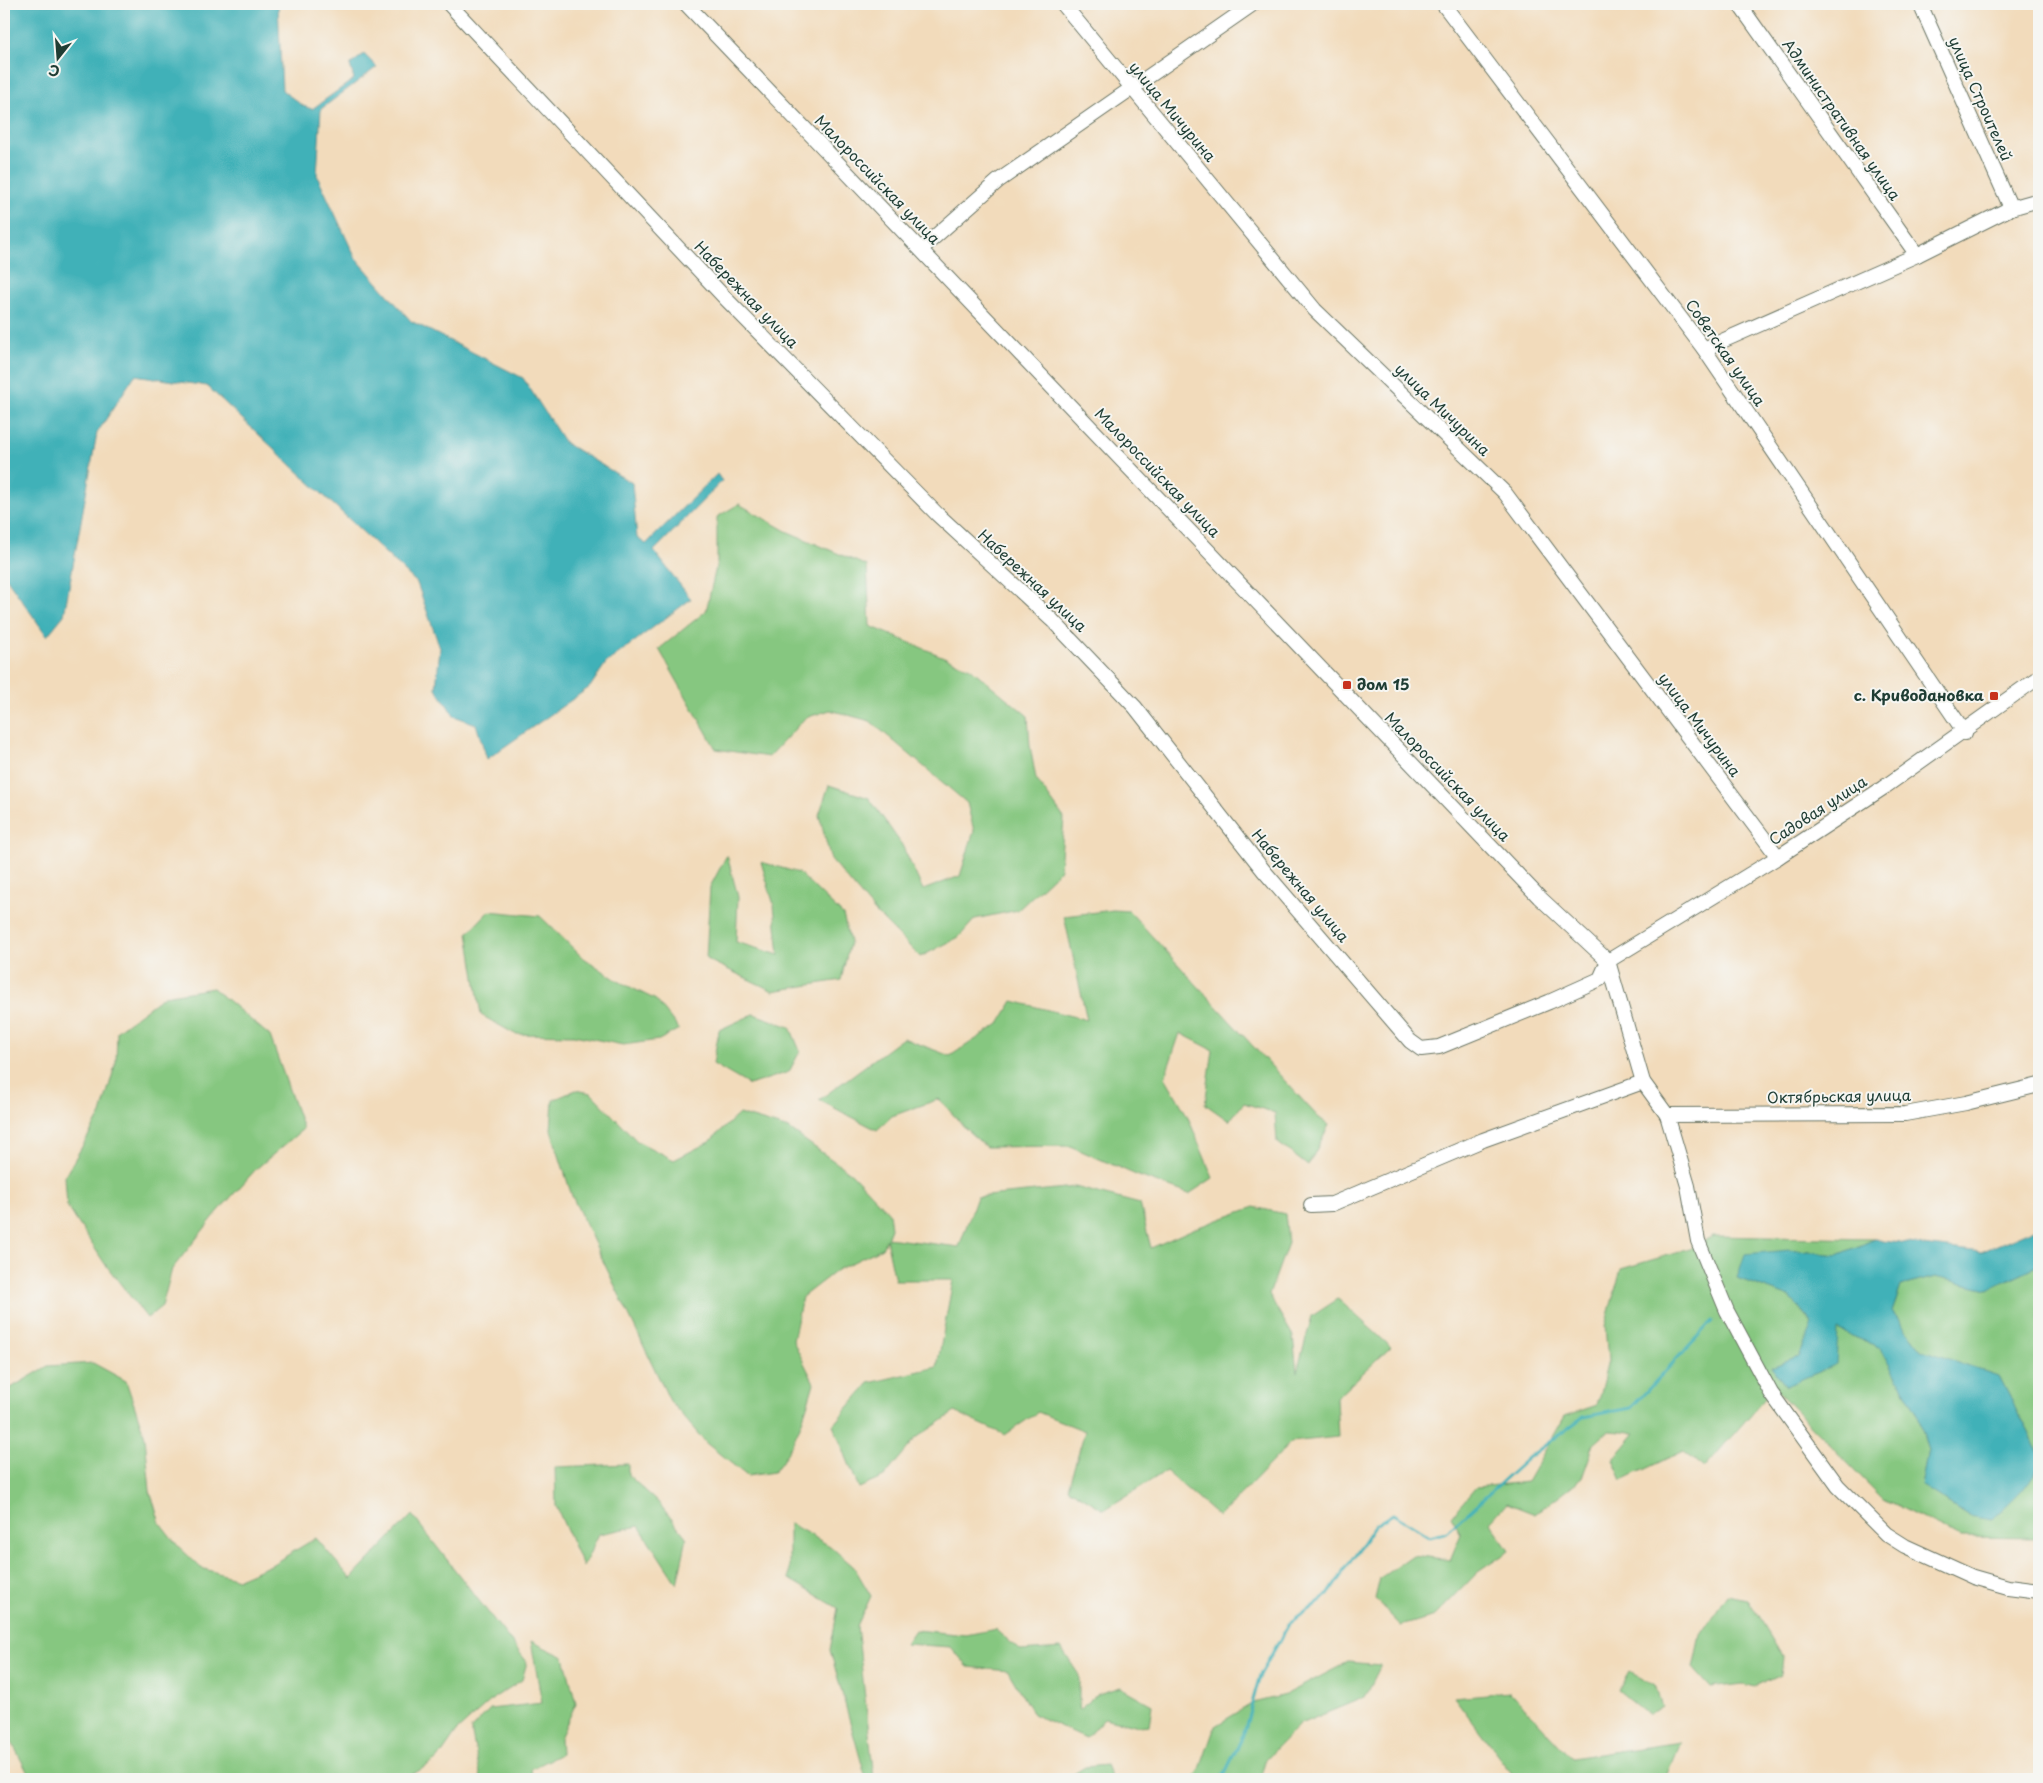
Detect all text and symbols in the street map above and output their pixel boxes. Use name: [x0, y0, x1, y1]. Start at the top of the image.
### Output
north arrow: [32, 32, 82, 82]
street label: улица Строителей: [1944, 32, 2019, 164]
street label: Административная улица: [1778, 34, 1907, 205]
street label: улица Мичурина: [1124, 56, 1222, 167]
text: С: [46, 59, 62, 82]
street label: Малороссийская улица: [810, 109, 947, 249]
street label: Набережная улица: [690, 235, 805, 353]
street label: Советская улица: [1681, 294, 1772, 411]
street label: улица Мичурина: [1390, 357, 1496, 461]
street label: Малороссийская улица: [1090, 402, 1227, 542]
street label: Набережная улица: [973, 523, 1093, 637]
street label: улица Мичурина: [1653, 667, 1747, 781]
place label: дом 15: [1357, 672, 1410, 695]
marker: дом 15: [1341, 679, 1353, 691]
place label: с. Криводановка: [1854, 683, 1984, 706]
marker: с. Криводановка: [1988, 690, 2000, 702]
street label: Малороссийская улица: [1380, 706, 1517, 846]
street label: Садовая улица: [1764, 769, 1871, 850]
street label: Набережная улица: [1247, 823, 1356, 947]
street label: Октябрьская улица: [1767, 1083, 1912, 1108]

